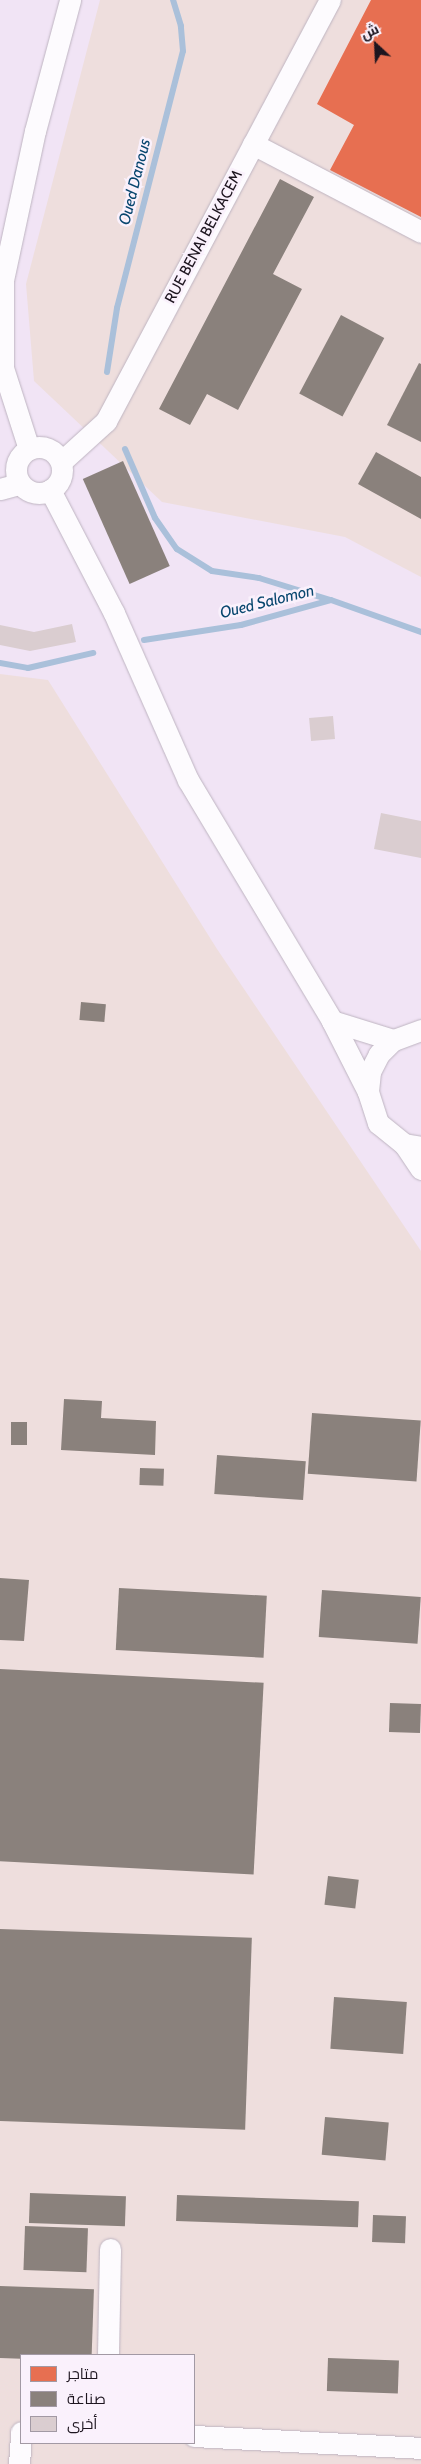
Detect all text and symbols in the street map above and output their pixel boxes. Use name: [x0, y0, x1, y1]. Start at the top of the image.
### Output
text: ش: [358, 19, 382, 43]
north arrow: [351, 20, 401, 70]
water label: Oued Danous: [115, 137, 155, 227]
street label: RUE BENAI BELKACEM: [161, 167, 247, 307]
water label: Oued Salomon: [218, 581, 316, 623]
legend: [20, 2354, 195, 2444]
text: متاجر: [67, 2365, 98, 2383]
text: صناعة: [67, 2390, 106, 2408]
text: أخرى: [67, 2415, 97, 2433]

